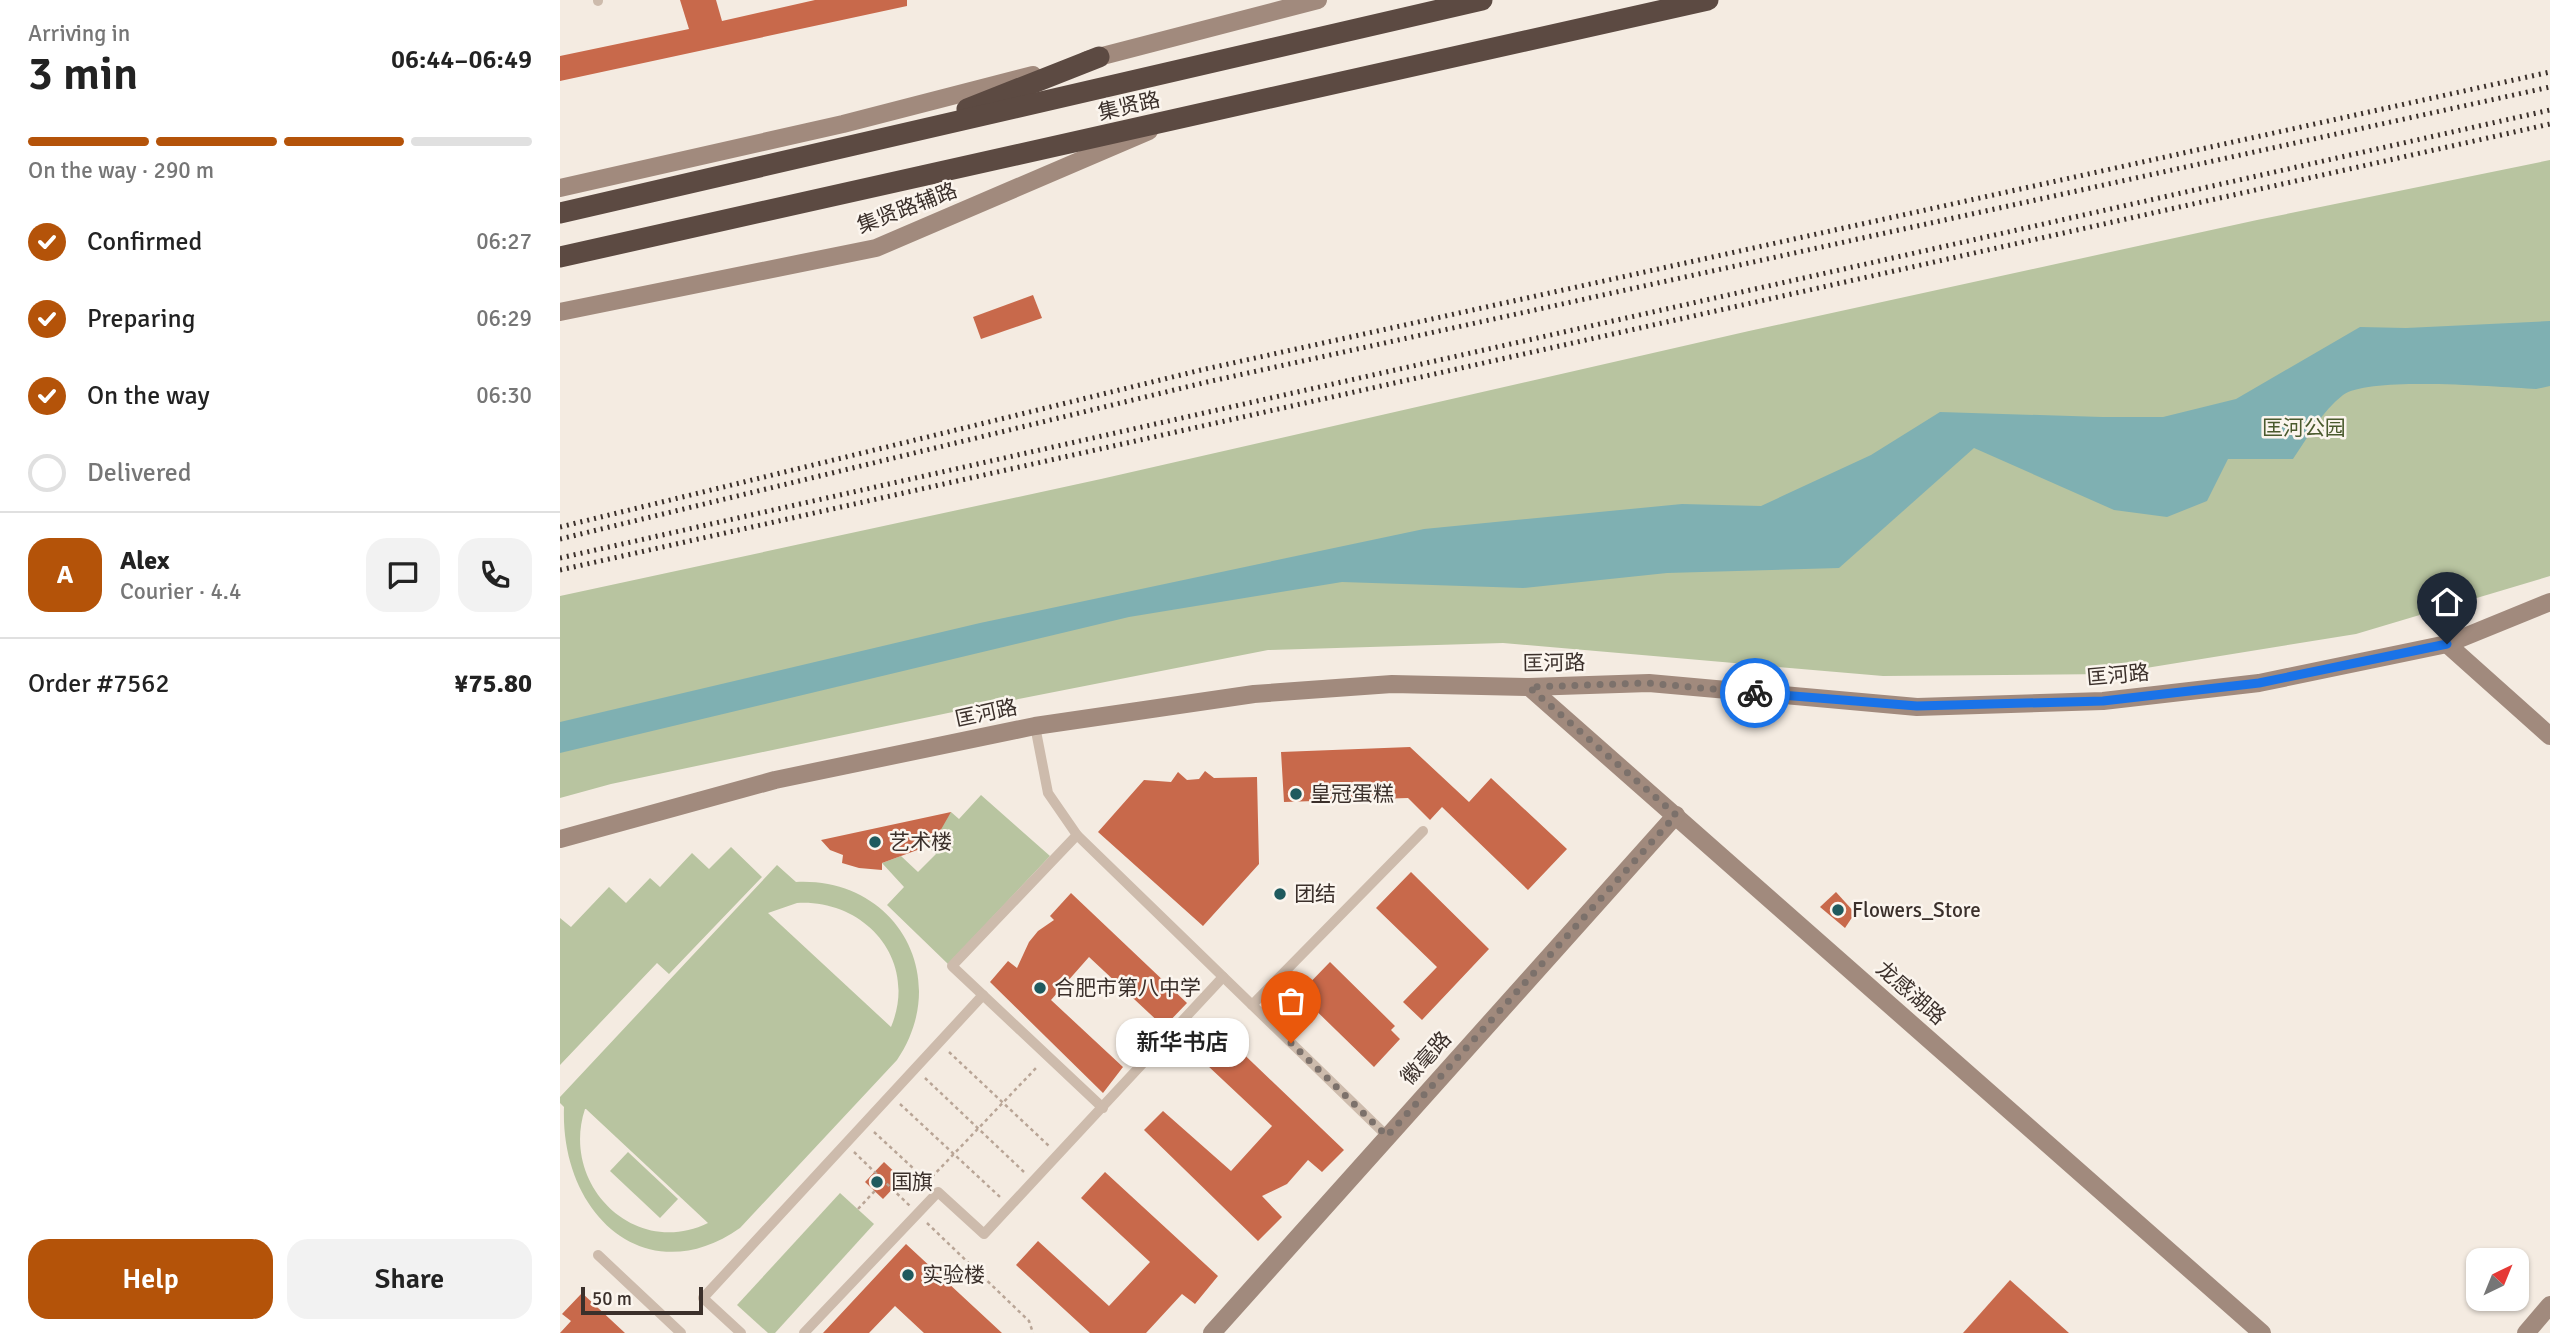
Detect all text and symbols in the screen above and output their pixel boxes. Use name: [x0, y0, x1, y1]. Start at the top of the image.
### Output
text: Arriving in: [28, 19, 130, 48]
text: 06:44–06:49: [391, 44, 532, 76]
text: 3 min: [28, 46, 138, 102]
street label: 集贤路: [1095, 86, 1163, 126]
text: On the way · 290 m: [28, 156, 214, 185]
street label: 集贤路辅路: [853, 177, 961, 239]
icon: check: [28, 223, 66, 261]
text: Confirmed: [87, 226, 202, 258]
text: 06:27: [476, 227, 532, 256]
icon: check: [28, 300, 66, 338]
text: Preparing: [87, 303, 195, 335]
text: 06:29: [476, 304, 532, 333]
icon: check: [28, 377, 66, 415]
text: On the way: [87, 380, 210, 412]
text: 06:30: [476, 381, 532, 410]
park label: 匡河公园: [2262, 415, 2346, 441]
text: Delivered: [87, 457, 192, 489]
button: chat: [366, 538, 440, 612]
button: phone: [458, 538, 532, 612]
text: Alex: [120, 545, 170, 577]
text: A: [57, 559, 73, 591]
pin: [2417, 572, 2477, 644]
text: Courier · 4.4: [120, 577, 241, 606]
icon: home: [2428, 583, 2466, 621]
street label: 匡河路: [1522, 649, 1586, 677]
courier: [1720, 658, 1790, 728]
street label: 匡河路: [2085, 659, 2151, 691]
text: Order #7562: [28, 668, 169, 700]
text: ¥75.80: [454, 668, 532, 700]
icon: bike: [1736, 674, 1774, 712]
street label: 匡河路: [952, 694, 1020, 732]
place label: 皇冠蛋糕: [1310, 781, 1394, 807]
marker: 皇冠蛋糕: [1288, 786, 1304, 802]
place label: 艺术楼: [889, 829, 952, 855]
marker: 艺术楼: [867, 834, 883, 850]
place label: 团结: [1294, 881, 1336, 907]
marker: 团结: [1272, 886, 1288, 902]
place label: Flowers_Store: [1852, 897, 1981, 923]
marker: Flowers_Store: [1830, 902, 1846, 918]
street label: 龙感湖路: [1871, 956, 1951, 1030]
pin: [1261, 971, 1321, 1043]
place label: 合肥市第八中学: [1054, 975, 1201, 1001]
marker: 合肥市第八中学: [1032, 980, 1048, 996]
icon: bag: [1272, 982, 1310, 1020]
callout: 新华书店: [1116, 1018, 1249, 1068]
street label: 徽毫路: [1395, 1026, 1457, 1090]
text: 新华书店: [1137, 1028, 1229, 1057]
place label: 国旗: [891, 1169, 933, 1195]
marker: 国旗: [869, 1174, 885, 1190]
button: Help: [28, 1239, 273, 1319]
button: Share: [287, 1239, 532, 1319]
north arrow: [2466, 1248, 2529, 1311]
map controls: [2466, 1248, 2529, 1311]
place label: 实验楼: [922, 1262, 985, 1288]
marker: 实验楼: [900, 1267, 916, 1283]
scale bar: [581, 1284, 704, 1316]
text: 50 m: [592, 1287, 632, 1311]

